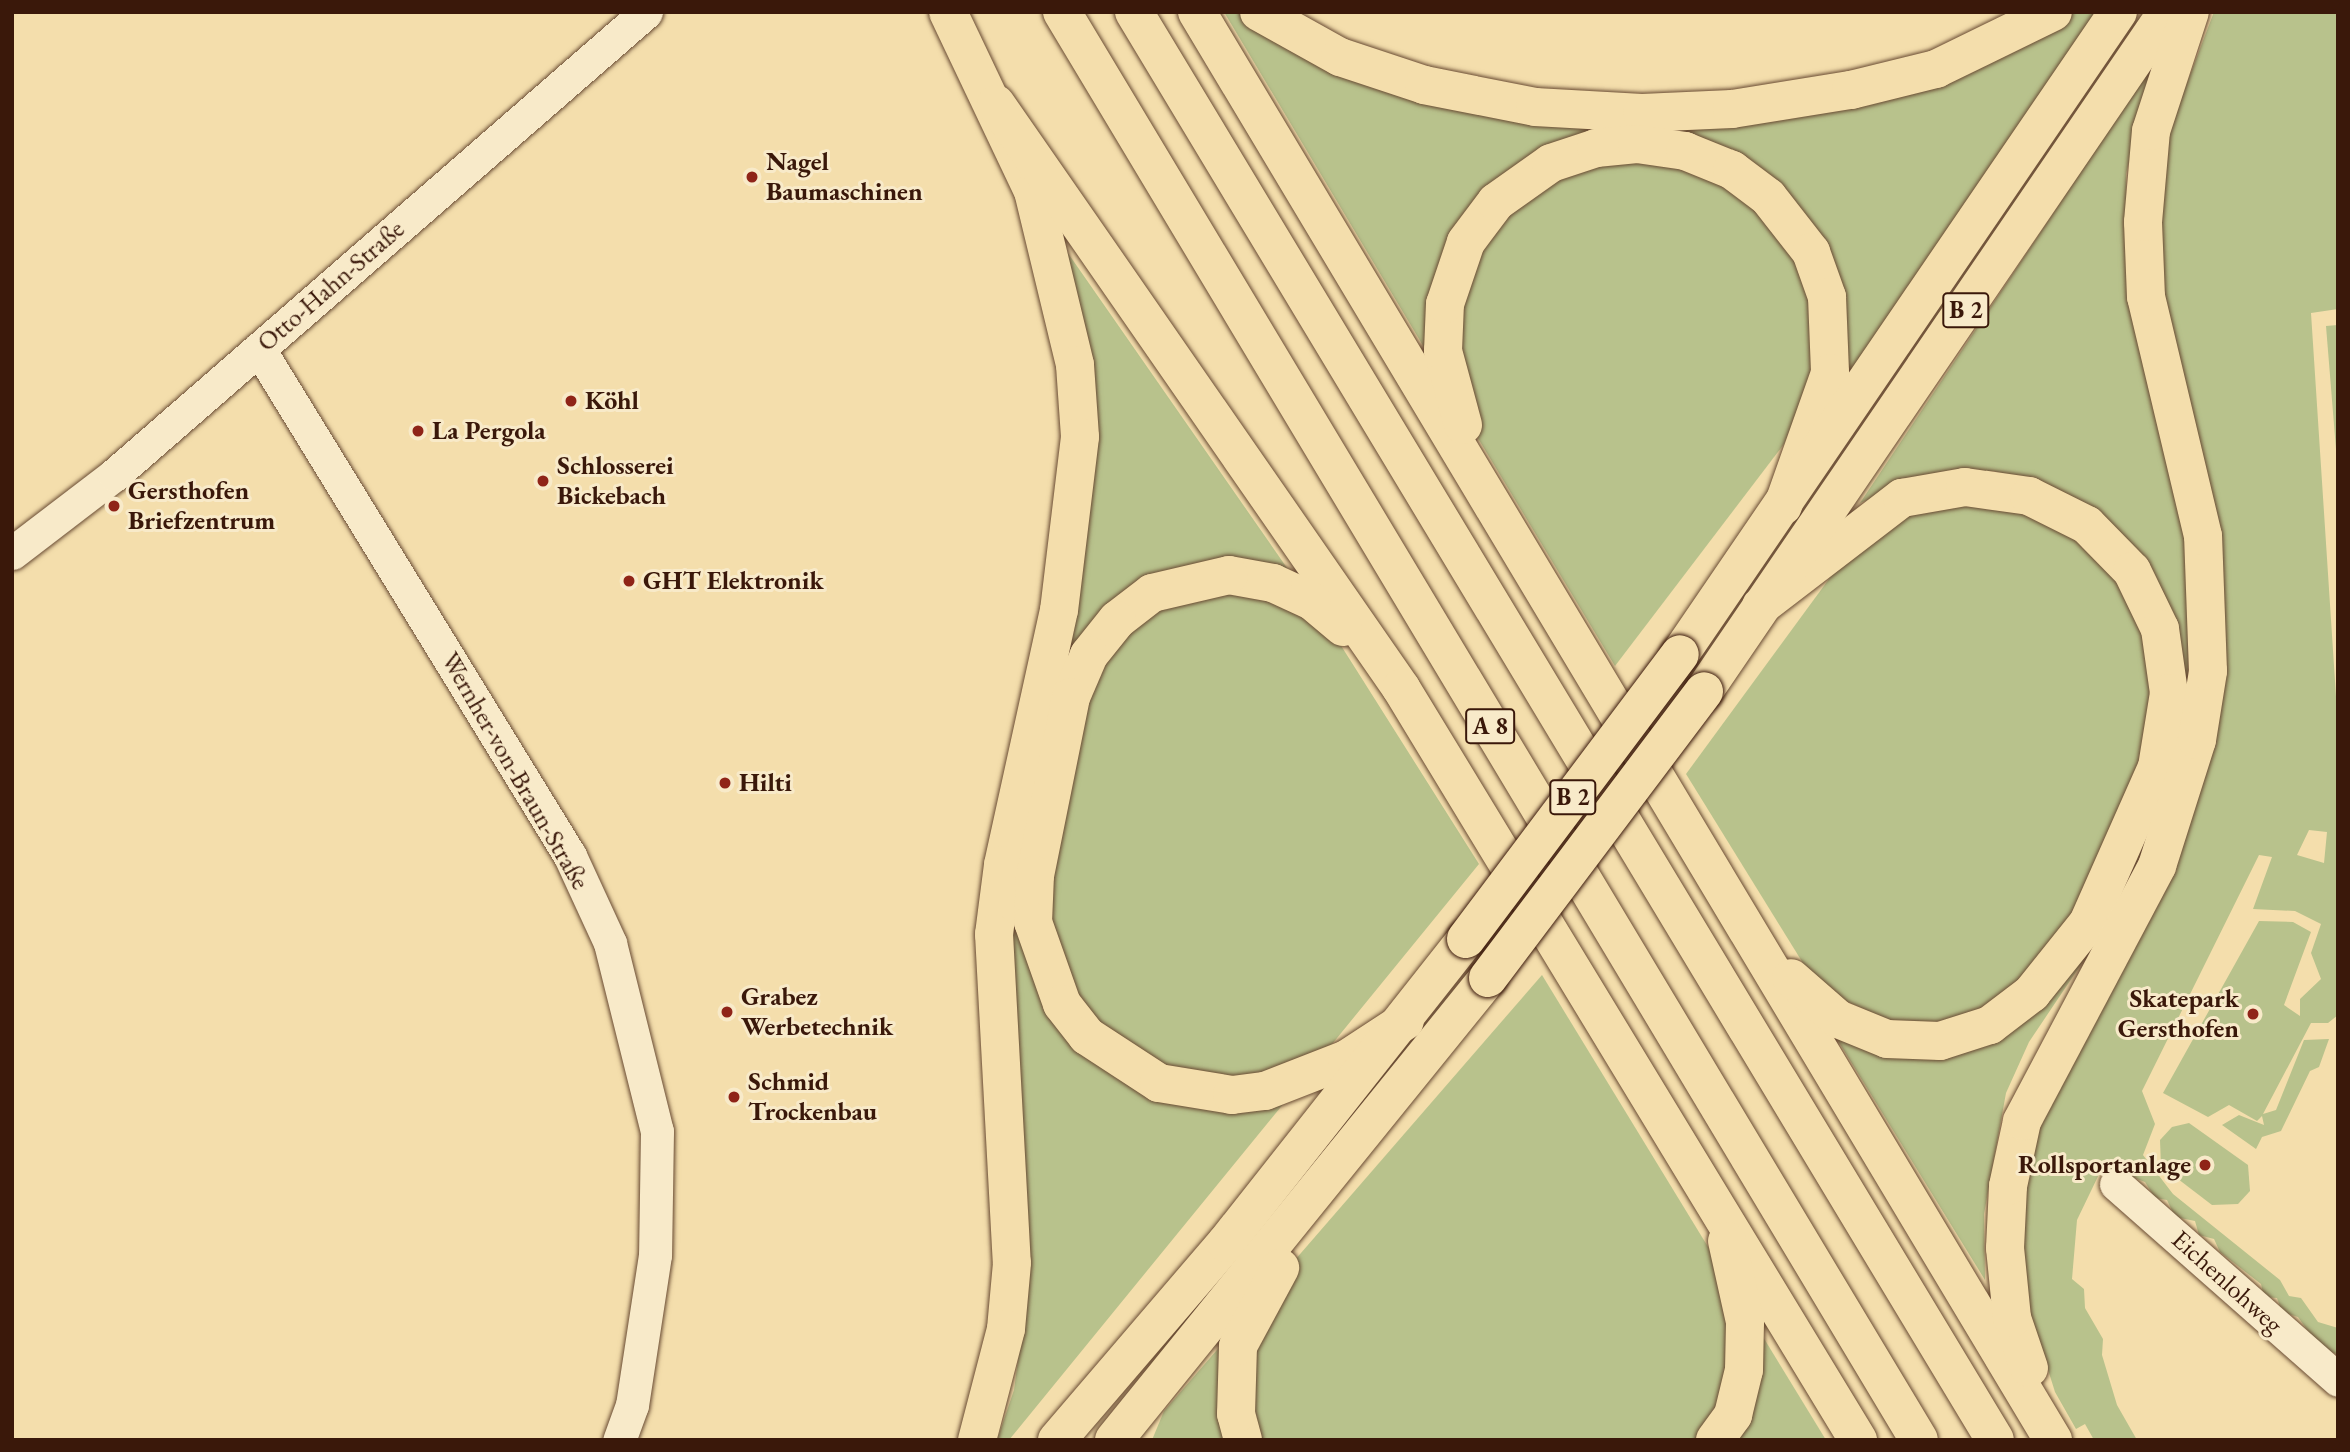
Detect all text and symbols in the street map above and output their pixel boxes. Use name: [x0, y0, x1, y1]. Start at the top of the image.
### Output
place label: Nagel Baumaschinen: [766, 146, 923, 208]
marker: Nagel Baumaschinen: [744, 169, 760, 185]
street label: Otto-Hahn-Straße: [251, 214, 411, 358]
road number: B 2: [1941, 290, 1990, 330]
place label: Köhl: [585, 385, 639, 417]
marker: Köhl: [563, 393, 579, 409]
place label: La Pergola: [432, 415, 546, 447]
marker: La Pergola: [410, 423, 426, 439]
place label: Schlosserei Bickebach: [557, 450, 674, 512]
marker: Schlosserei Bickebach: [535, 473, 551, 489]
place label: Gersthofen Briefzentrum: [128, 475, 275, 536]
marker: Gersthofen Briefzentrum: [106, 498, 122, 514]
place label: GHT Elektronik: [643, 565, 824, 597]
marker: GHT Elektronik: [621, 573, 637, 589]
street label: Wernher-von-Braun-Straße: [434, 647, 596, 895]
road number: A 8: [1464, 706, 1516, 746]
place label: Hilti: [739, 767, 792, 799]
marker: Hilti: [717, 775, 733, 791]
road number: B 2: [1548, 776, 1598, 818]
place label: Grabez Werbetechnik: [741, 981, 893, 1042]
place label: Skatepark Gersthofen: [2118, 983, 2239, 1044]
marker: Grabez Werbetechnik: [719, 1004, 735, 1020]
marker: Skatepark Gersthofen: [2245, 1006, 2261, 1022]
place label: Schmid Trockenbau: [748, 1066, 877, 1128]
marker: Schmid Trockenbau: [726, 1089, 742, 1105]
place label: Rollsportanlage: [2018, 1149, 2191, 1181]
marker: Rollsportanlage: [2197, 1157, 2213, 1173]
street label: Eichenlohweg: [2165, 1224, 2289, 1340]

